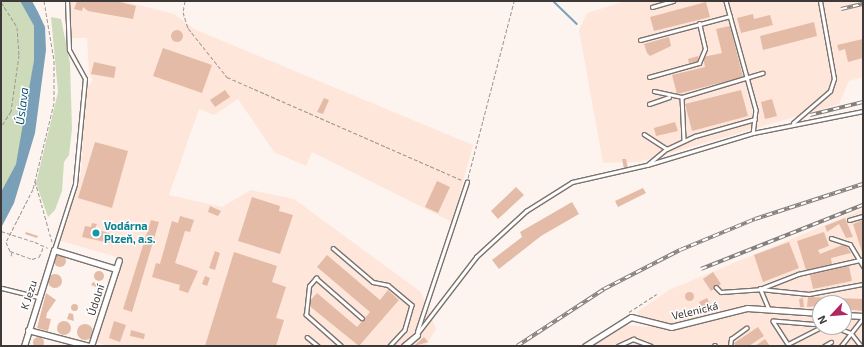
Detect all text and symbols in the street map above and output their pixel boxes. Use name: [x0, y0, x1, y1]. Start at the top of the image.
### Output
water label: Úslava: [13, 86, 31, 126]
place label: Vodárna Plzeň, a.s.: [104, 220, 155, 246]
marker: Vodárna Plzeň, a.s.: [91, 228, 101, 238]
street label: K Jezu: [18, 278, 40, 312]
street label: Údolní: [85, 283, 107, 317]
north arrow: [812, 295, 852, 335]
street label: Velenická: [670, 299, 720, 323]
text: N: [814, 314, 829, 326]

